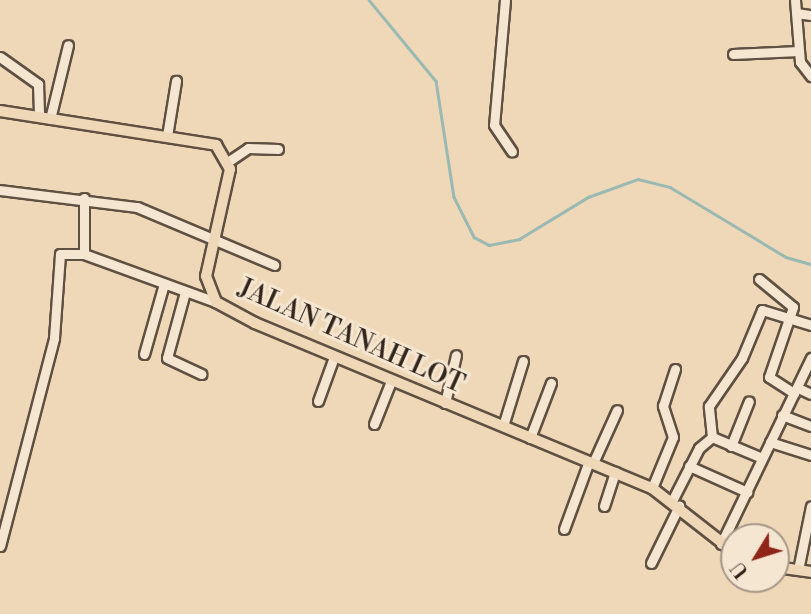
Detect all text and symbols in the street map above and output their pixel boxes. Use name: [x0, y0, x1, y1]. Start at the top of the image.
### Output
street label: JALAN TANAH LOT: [233, 273, 469, 401]
north arrow: [720, 523, 790, 593]
text: U: [726, 557, 754, 583]

